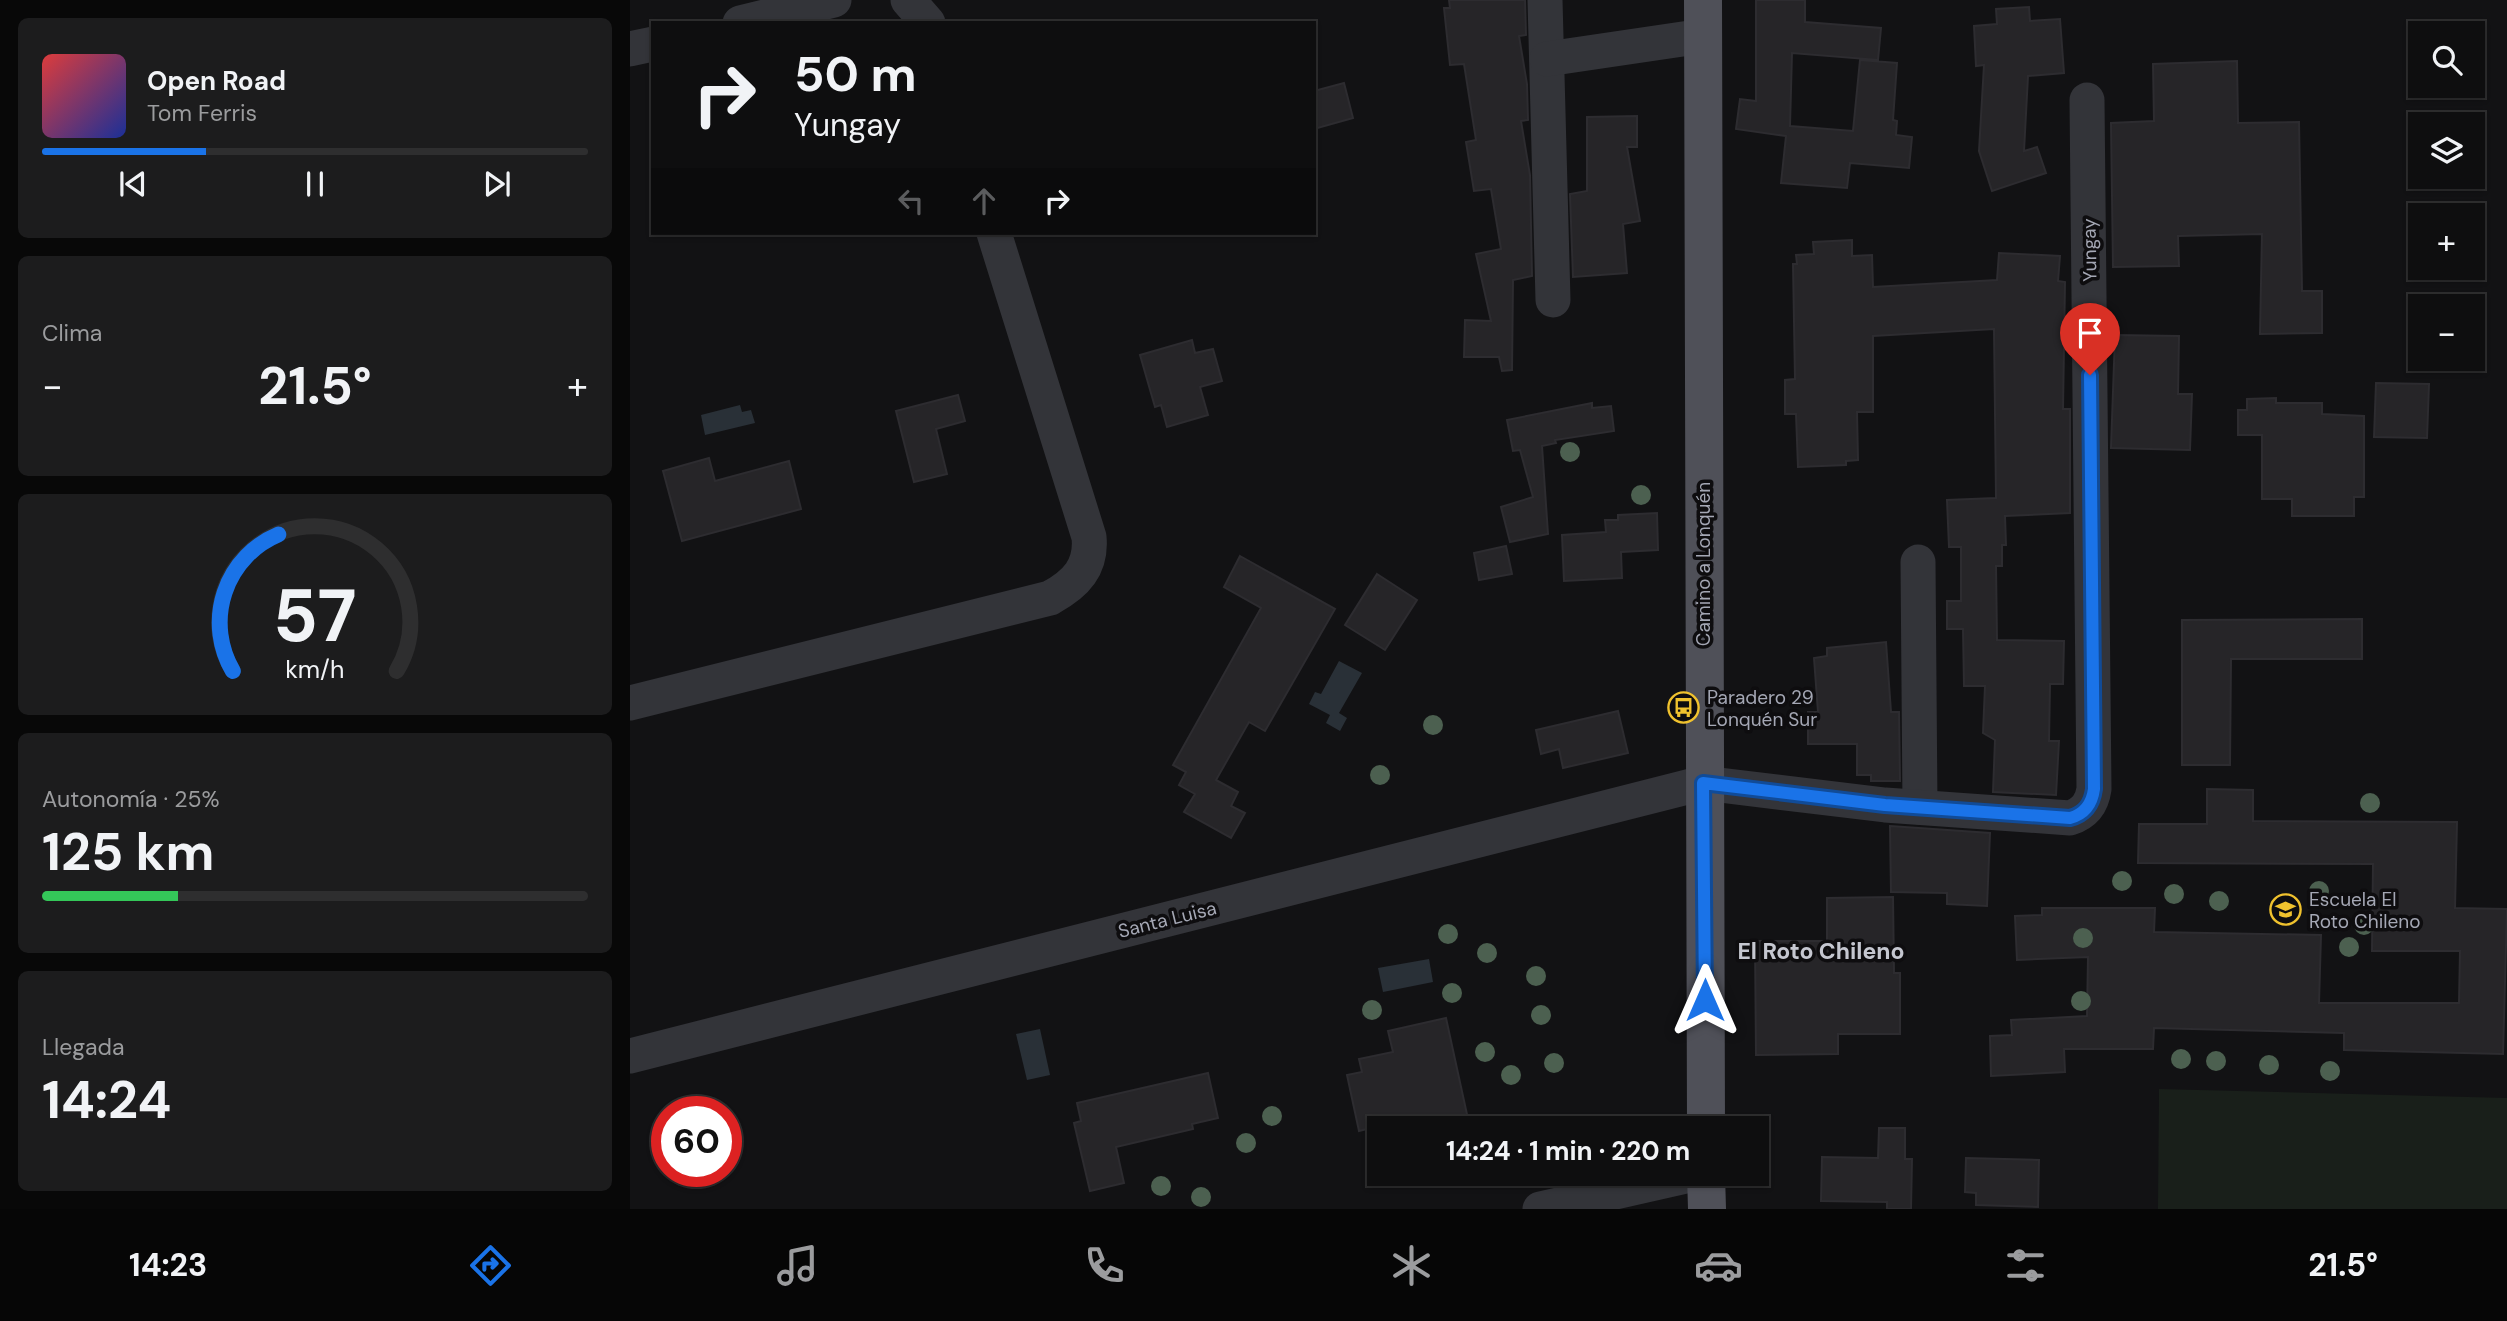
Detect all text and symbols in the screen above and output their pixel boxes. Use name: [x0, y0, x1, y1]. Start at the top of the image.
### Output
map controls: [2408, 21, 2485, 371]
button: search: [2408, 21, 2485, 98]
text: 50 m: [794, 42, 917, 106]
icon: right: [679, 49, 770, 140]
text: Open Road: [147, 64, 286, 98]
text: Tom Ferris: [147, 98, 257, 128]
text: Yungay: [794, 104, 901, 146]
button: layers: [2408, 112, 2485, 189]
icon: previous: [114, 165, 152, 203]
icon: pause: [296, 165, 334, 203]
icon: next: [478, 165, 516, 203]
icon: left: [892, 182, 930, 220]
icon: ahead: [965, 182, 1003, 220]
icon: right: [1038, 182, 1076, 220]
button: +: [2408, 203, 2485, 280]
street label: Yungay: [2076, 218, 2103, 282]
button: −: [2408, 294, 2485, 371]
pin: [2060, 303, 2120, 375]
icon: arrive: [2071, 314, 2109, 352]
text: Clima: [42, 318, 102, 348]
text: 21.5°: [258, 352, 372, 420]
text: −: [42, 361, 63, 411]
text: +: [567, 361, 588, 411]
street label: Camino a Lonquén: [1691, 482, 1716, 646]
text: 57: [273, 569, 357, 664]
text: km/h: [285, 652, 345, 685]
place label: Paradero 29 Lonquén Sur: [1707, 685, 1817, 732]
bus stop icon: Paradero 29 Lonquén Sur: [1667, 691, 1701, 725]
text: Autonomía · 25%: [42, 784, 220, 814]
text: 125 km: [42, 818, 214, 886]
place label: Escuela El Roto Chileno: [2309, 887, 2420, 934]
school or university icon: Escuela El Roto Chileno: [2269, 893, 2303, 927]
street label: Santa Luisa: [1115, 895, 1219, 944]
district label: El Roto Chileno: [1737, 936, 1905, 966]
position arrow: [1668, 963, 1742, 1037]
text: Llegada: [42, 1032, 125, 1062]
text: 14:24: [42, 1066, 171, 1134]
speed limit sign: 60: [651, 1096, 742, 1187]
text: 14:24 · 1 min · 220 m: [1446, 1134, 1690, 1168]
icon: directions: [466, 1241, 515, 1290]
icon: music: [773, 1241, 822, 1290]
icon: phone: [1080, 1241, 1129, 1290]
icon: climate: [1387, 1241, 1436, 1290]
icon: car: [1694, 1241, 1743, 1290]
icon: filters: [2001, 1241, 2050, 1290]
text: 14:23: [129, 1244, 207, 1286]
text: 21.5°: [2308, 1244, 2378, 1286]

